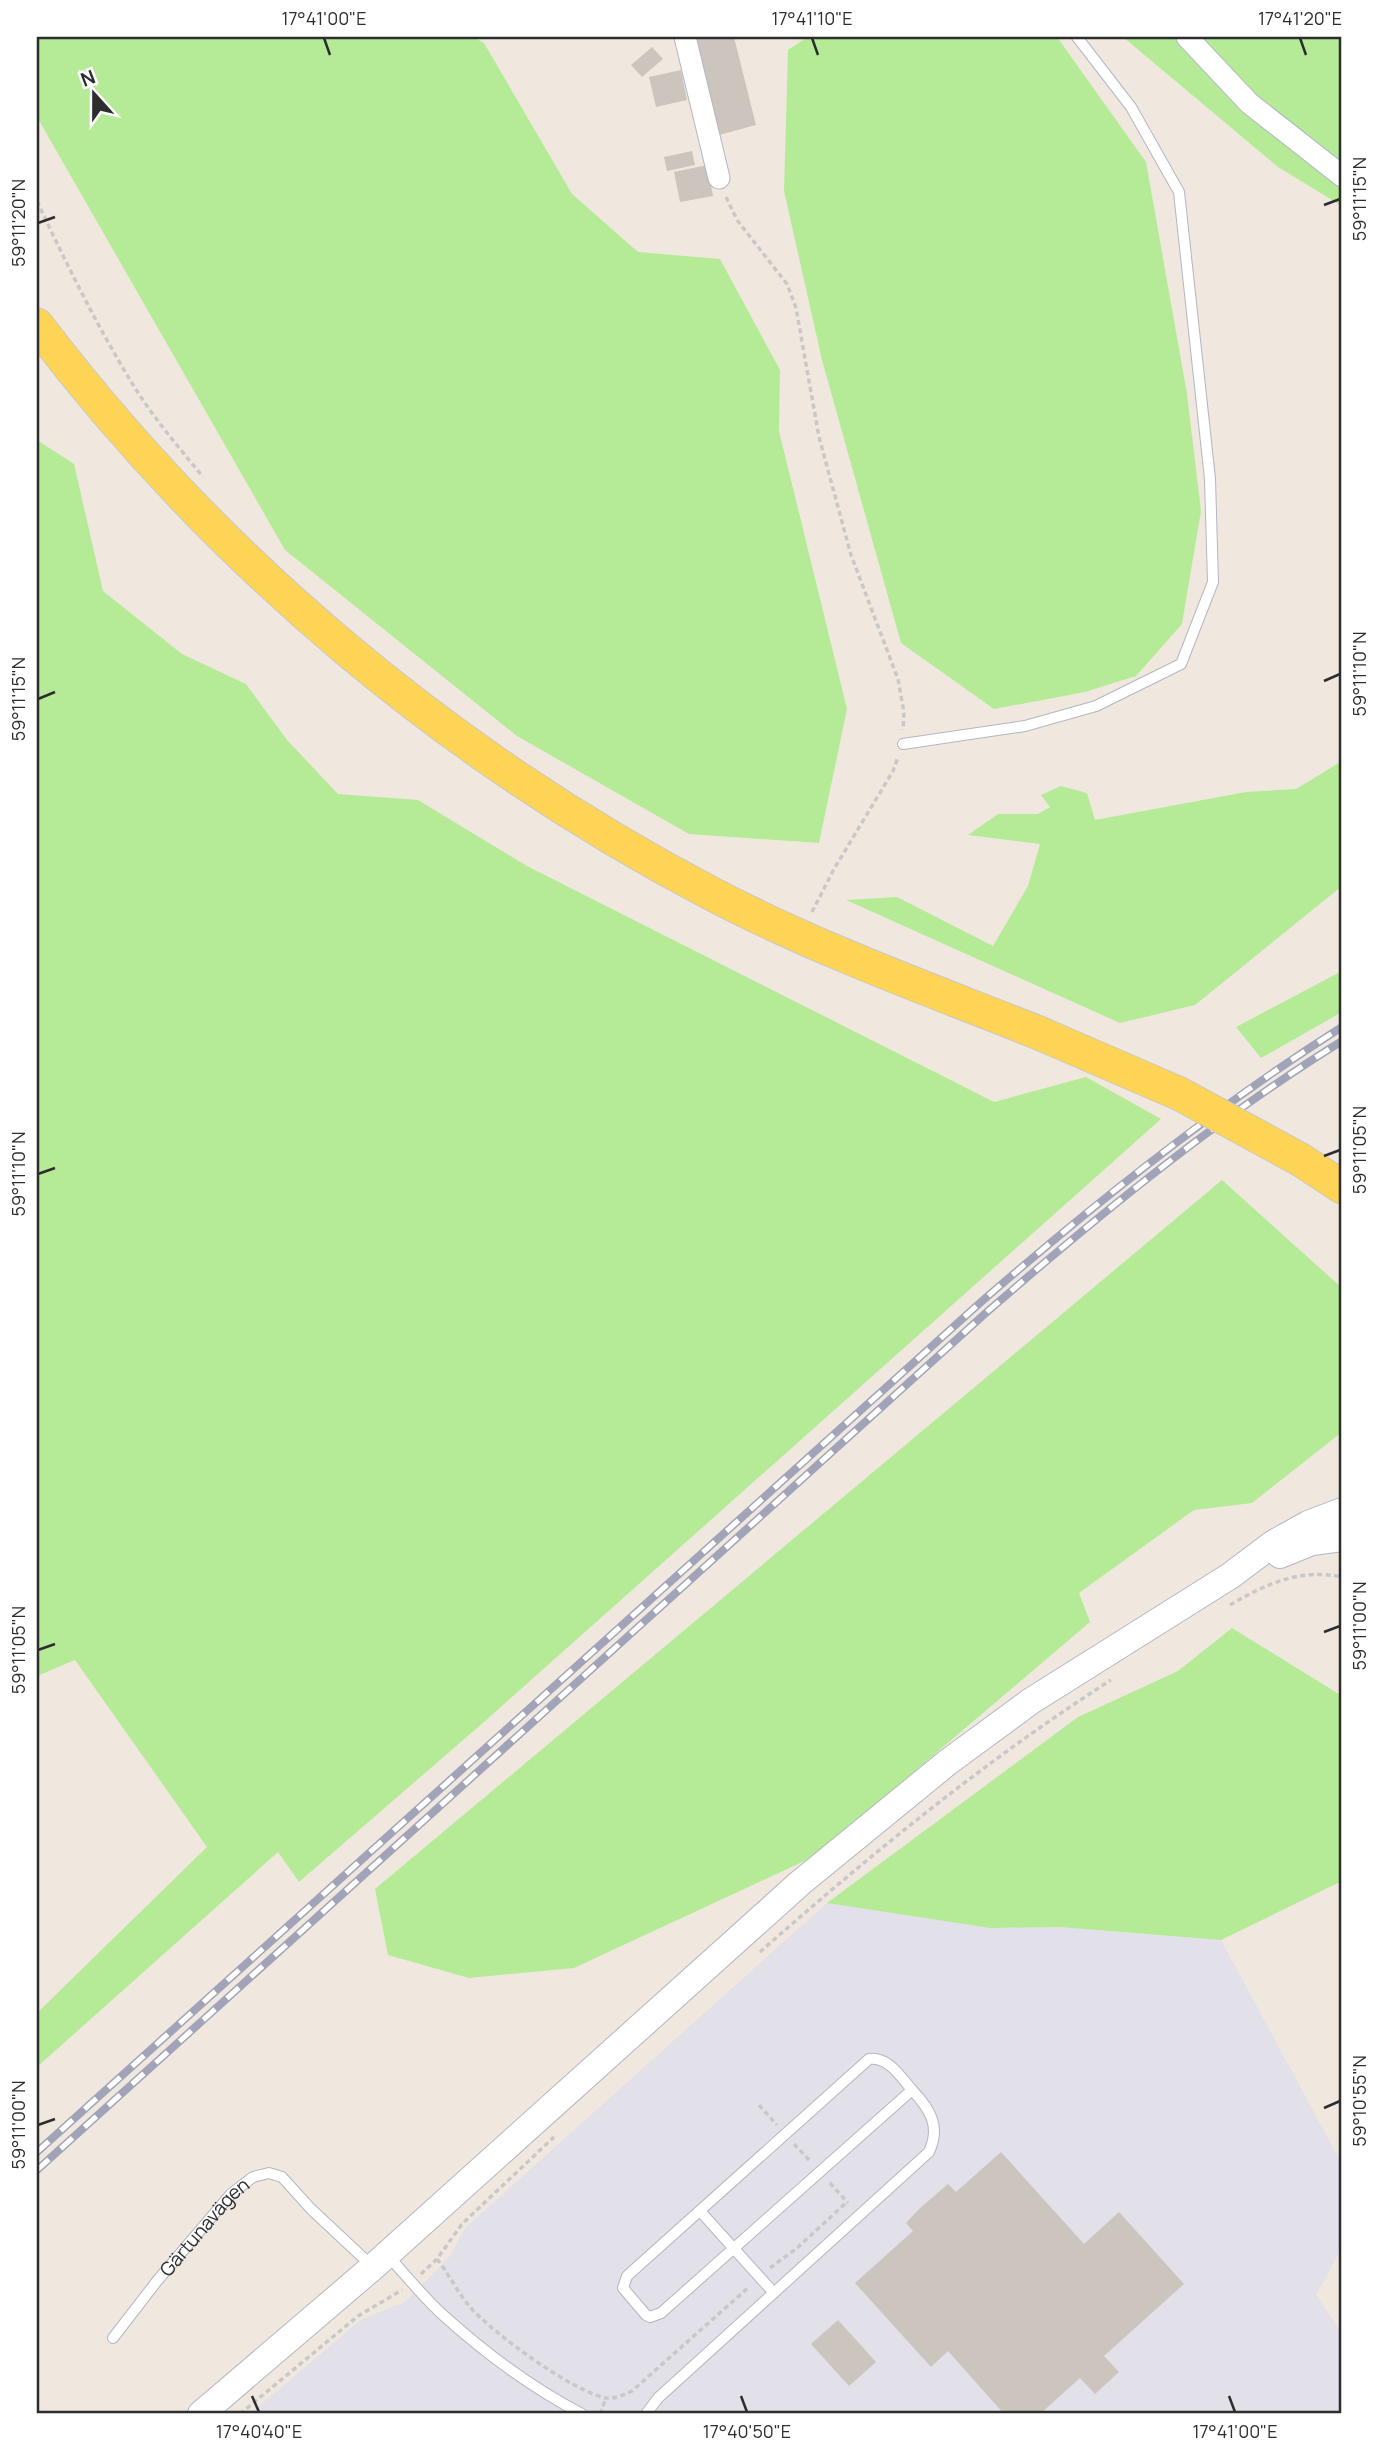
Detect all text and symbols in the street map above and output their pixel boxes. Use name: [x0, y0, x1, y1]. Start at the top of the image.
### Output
text: 17°41'00"E: [282, 6, 366, 30]
text: 17°41'10"E: [772, 6, 852, 30]
text: 17°41'20"E: [1258, 6, 1342, 30]
north arrow: [60, 60, 130, 130]
text: N: [77, 64, 99, 93]
text: 59°11'15"N: [1347, 157, 1371, 241]
text: 59°11'20"N: [6, 179, 30, 267]
text: 59°11'10"N: [1347, 632, 1371, 716]
text: 59°11'15"N: [6, 657, 30, 741]
text: 59°11'05"N: [1347, 1106, 1371, 1194]
text: 59°11'10"N: [6, 1132, 30, 1216]
text: 59°11'00"N: [1347, 1582, 1371, 1670]
text: 59°11'05"N: [6, 1606, 30, 1694]
text: 59°10'55"N: [1347, 2055, 1371, 2147]
text: 59°11'00"N: [6, 2081, 30, 2169]
street label: Gärtunavägen: [153, 2172, 255, 2282]
text: 17°40'40"E: [216, 2419, 302, 2443]
text: 17°40'50"E: [703, 2419, 791, 2443]
text: 17°41'00"E: [1193, 2419, 1277, 2443]

